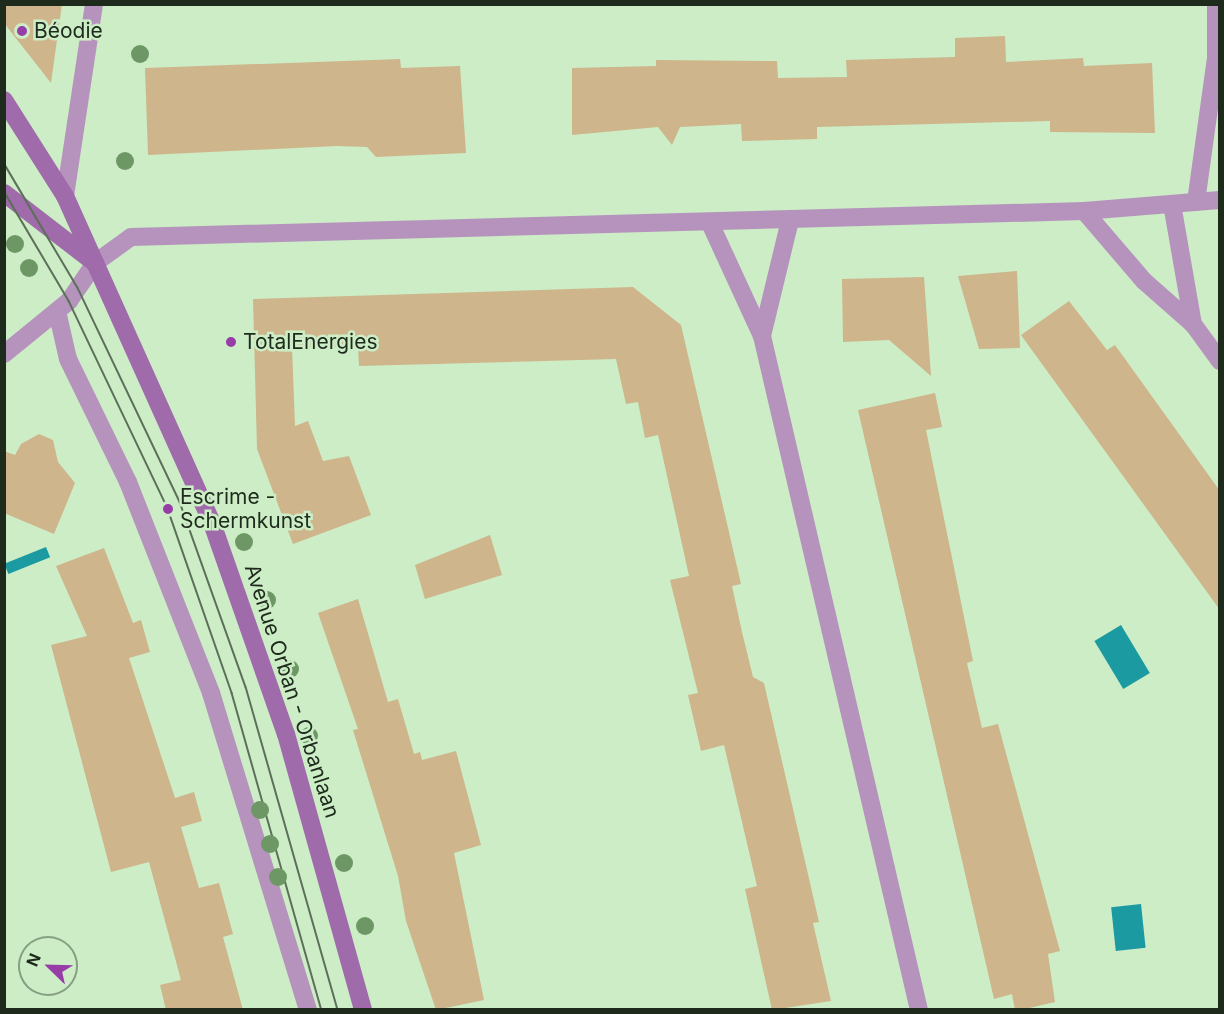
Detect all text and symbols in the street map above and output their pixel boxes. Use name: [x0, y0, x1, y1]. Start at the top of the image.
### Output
place label: Béodie: [34, 18, 103, 44]
marker: Béodie: [15, 24, 29, 38]
place label: TotalEnergies: [243, 329, 377, 355]
marker: TotalEnergies: [224, 335, 238, 349]
place label: Escrime - Schermkunst: [180, 484, 311, 534]
marker: Escrime - Schermkunst: [161, 502, 175, 516]
street label: Avenue Orban - Orbanlaan: [239, 561, 345, 821]
north arrow: [18, 936, 78, 996]
text: N: [22, 950, 45, 969]

